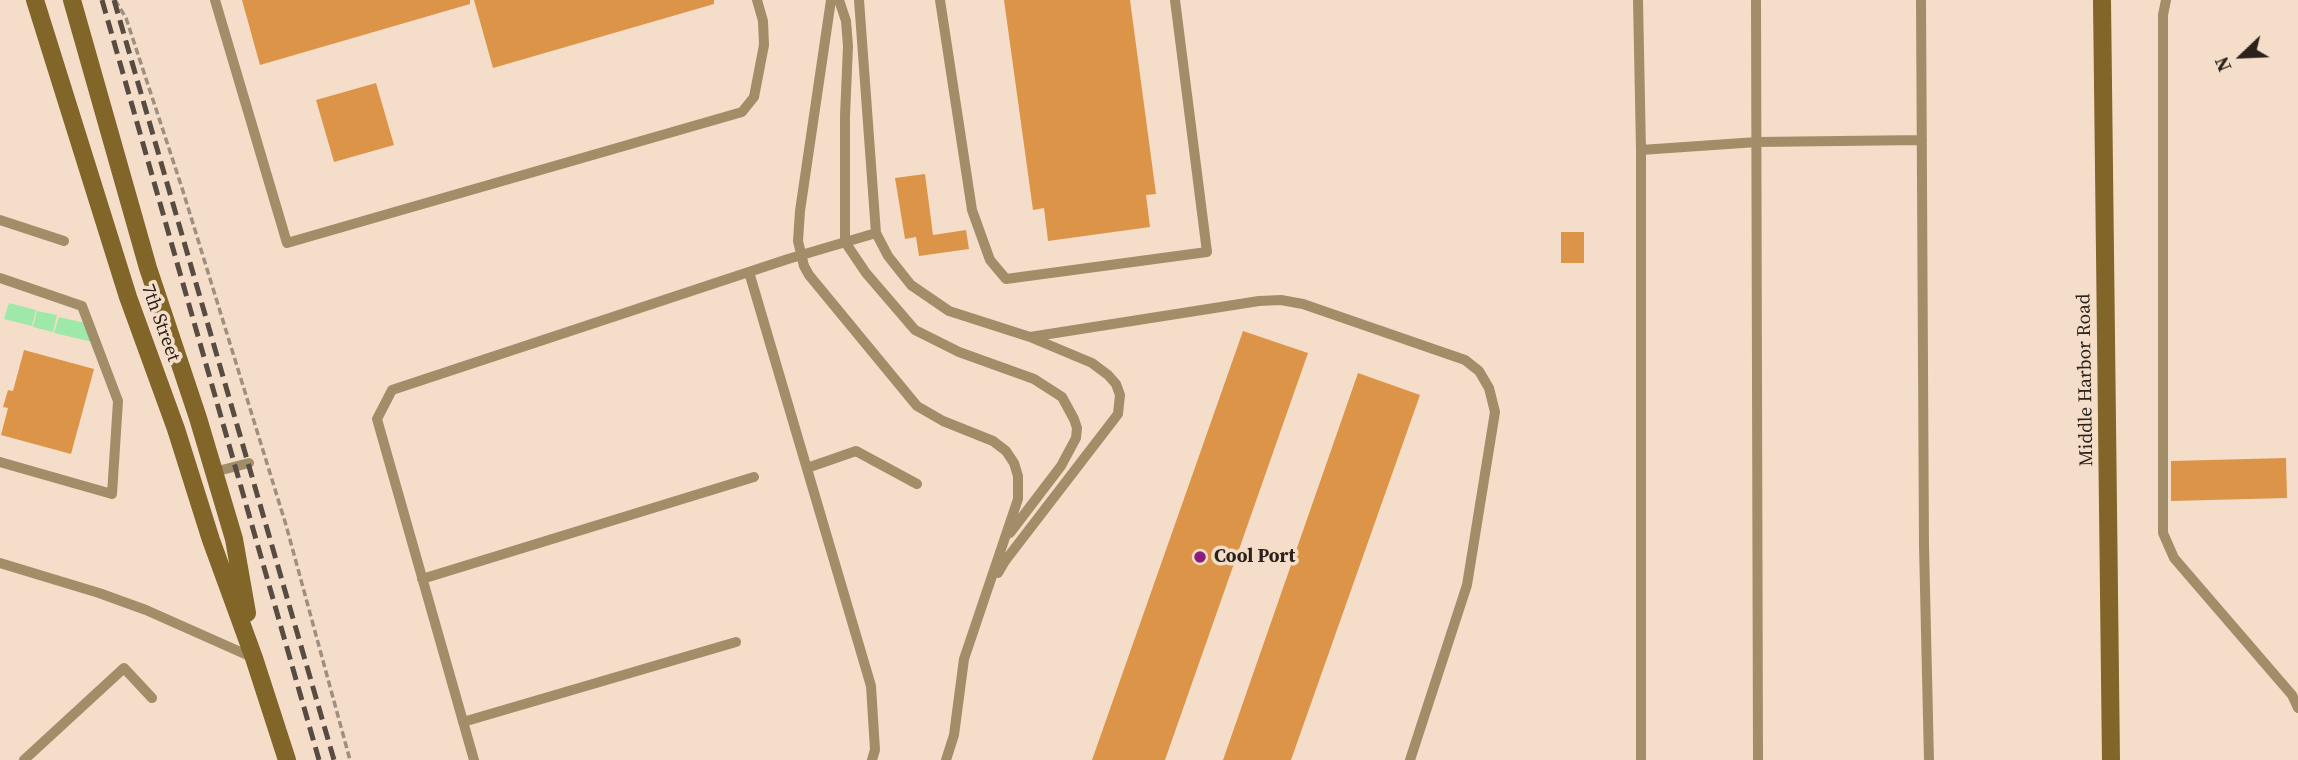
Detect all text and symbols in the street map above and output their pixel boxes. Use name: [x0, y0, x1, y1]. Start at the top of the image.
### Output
north arrow: [2207, 21, 2277, 91]
text: N: [2208, 53, 2237, 76]
street label: 7th Street: [135, 281, 185, 365]
street label: Middle Harbor Road: [2073, 293, 2099, 467]
place label: Cool Port: [1214, 546, 1295, 568]
marker: Cool Port: [1192, 549, 1208, 565]

